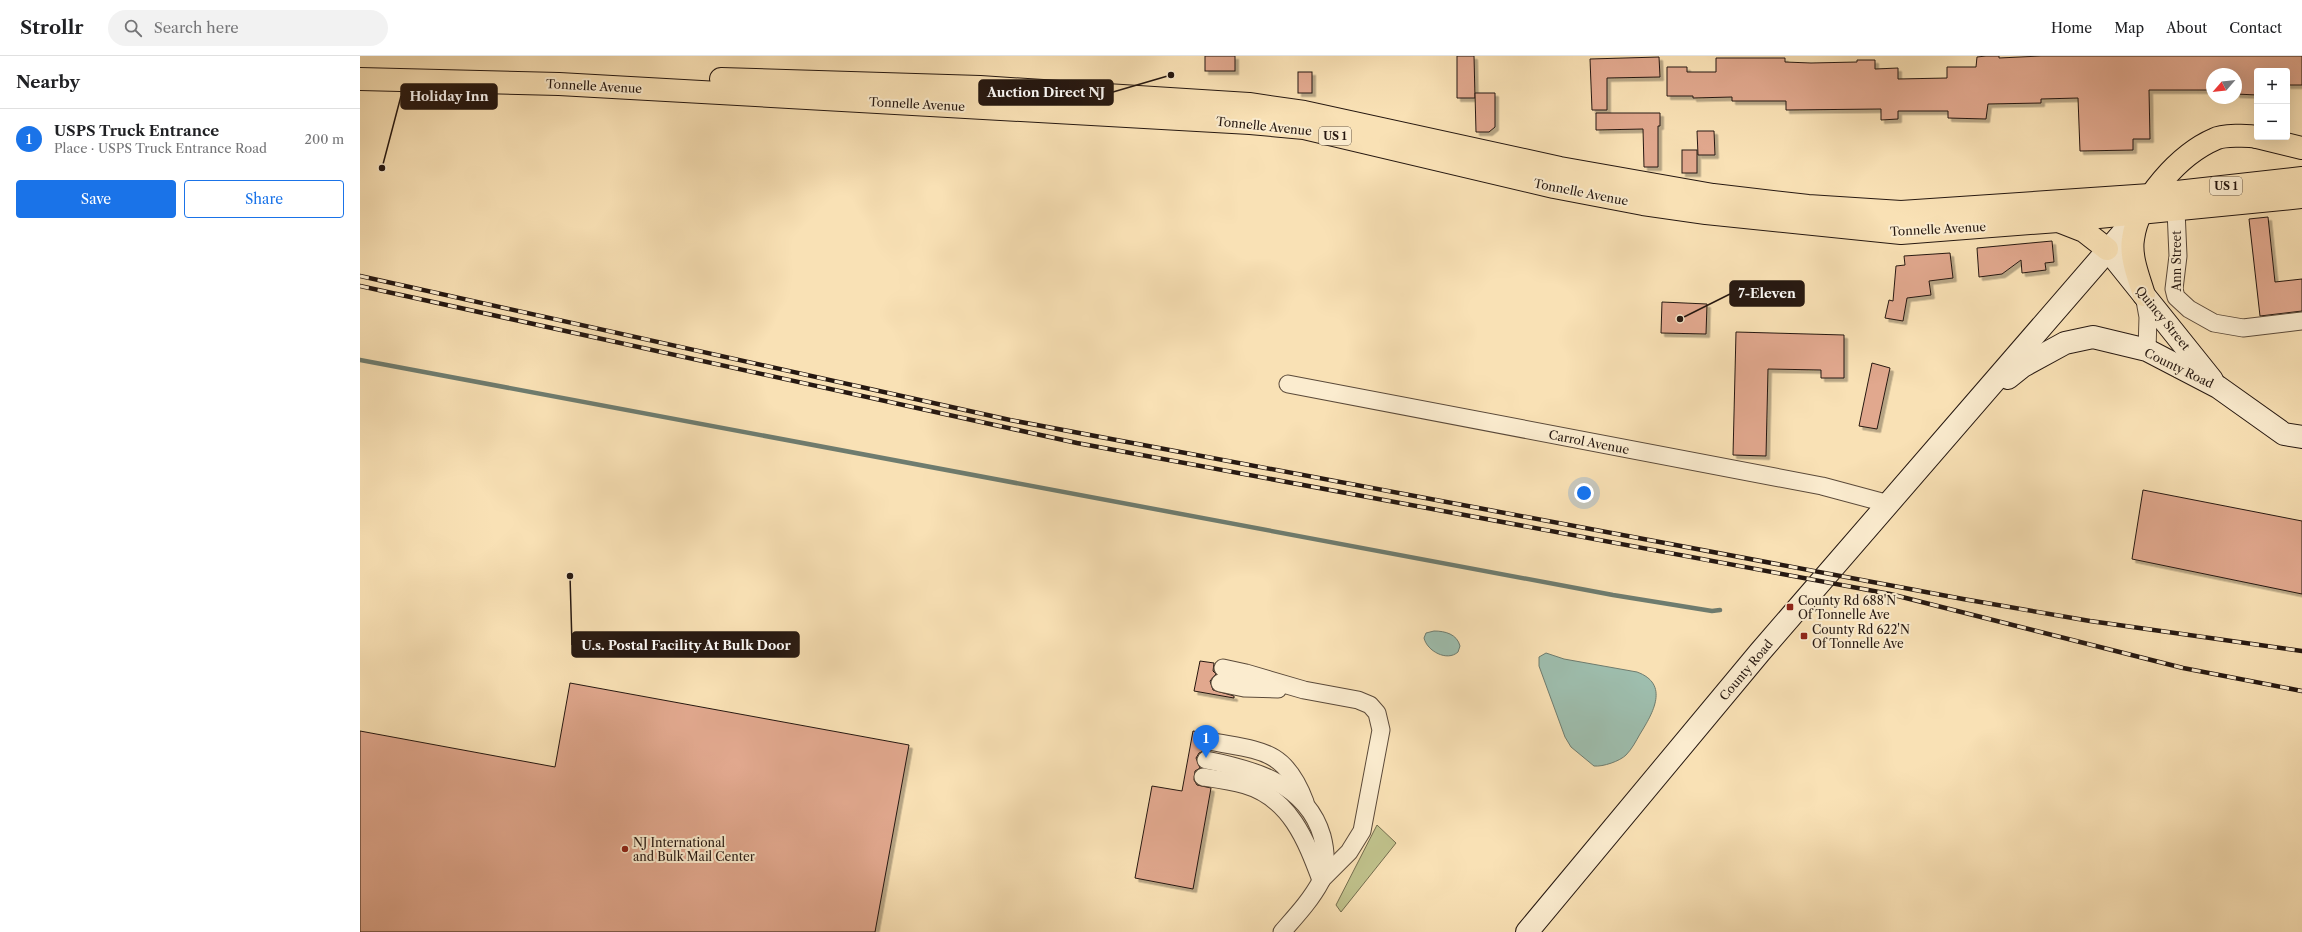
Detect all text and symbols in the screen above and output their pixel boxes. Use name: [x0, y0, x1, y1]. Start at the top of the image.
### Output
search box: [108, 10, 388, 46]
text: Strollr: [20, 16, 84, 39]
icon: search: [122, 17, 144, 39]
text: Search here: [154, 18, 239, 37]
text: Home: [2051, 19, 2092, 37]
text: Map: [2114, 19, 2144, 37]
text: About: [2166, 19, 2207, 37]
text: Contact: [2229, 19, 2282, 37]
north arrow: [2206, 68, 2242, 104]
map controls: [2254, 68, 2290, 140]
button: +: [2254, 68, 2290, 104]
text: Nearby: [16, 72, 80, 92]
street label: Tonnelle Avenue: [546, 76, 643, 96]
callout: Auction Direct NJ: [979, 80, 1113, 105]
callout: Holiday Inn: [401, 84, 497, 109]
text: Auction Direct NJ: [986, 84, 1105, 100]
text: Holiday Inn: [409, 88, 489, 104]
street label: Tonnelle Avenue: [869, 94, 966, 114]
button: −: [2254, 104, 2290, 140]
street label: Tonnelle Avenue: [1215, 114, 1313, 139]
text: USPS Truck Entrance: [54, 121, 219, 140]
road number: US 1: [1319, 127, 1351, 145]
text: 1: [26, 131, 32, 147]
text: 200 m: [304, 131, 344, 147]
text: Place · USPS Truck Entrance Road: [54, 140, 267, 156]
street label: Tonnelle Avenue: [1532, 175, 1630, 209]
road number: US 1: [2210, 177, 2242, 195]
button: Save: [16, 180, 176, 218]
button: Share: [184, 180, 344, 218]
street label: Tonnelle Avenue: [1890, 219, 1987, 239]
street label: Ann Street: [2169, 230, 2184, 293]
callout: 7-Eleven: [1730, 281, 1804, 306]
street label: Quincy Street: [2133, 283, 2194, 354]
text: 7-Eleven: [1738, 285, 1796, 301]
street label: County Road: [2142, 345, 2217, 391]
street label: Carrol Avenue: [1547, 427, 1631, 457]
your location: [1574, 483, 1594, 503]
place label: County Rd 688'N Of Tonnelle Ave: [1798, 593, 1896, 622]
marker: County Rd 688'N Of Tonnelle Ave: [1785, 602, 1795, 612]
place label: County Rd 622'N Of Tonnelle Ave: [1812, 622, 1910, 651]
marker: County Rd 622'N Of Tonnelle Ave: [1799, 631, 1809, 641]
callout: U.s. Postal Facility At Bulk Door: [572, 632, 799, 657]
street label: County Road: [1716, 636, 1776, 704]
text: U.s. Postal Facility At Bulk Door: [581, 637, 791, 653]
pin: 1: [1193, 725, 1219, 758]
place label: NJ International and Bulk Mail Center: [633, 835, 755, 864]
marker: NJ International and Bulk Mail Center: [620, 844, 630, 854]

